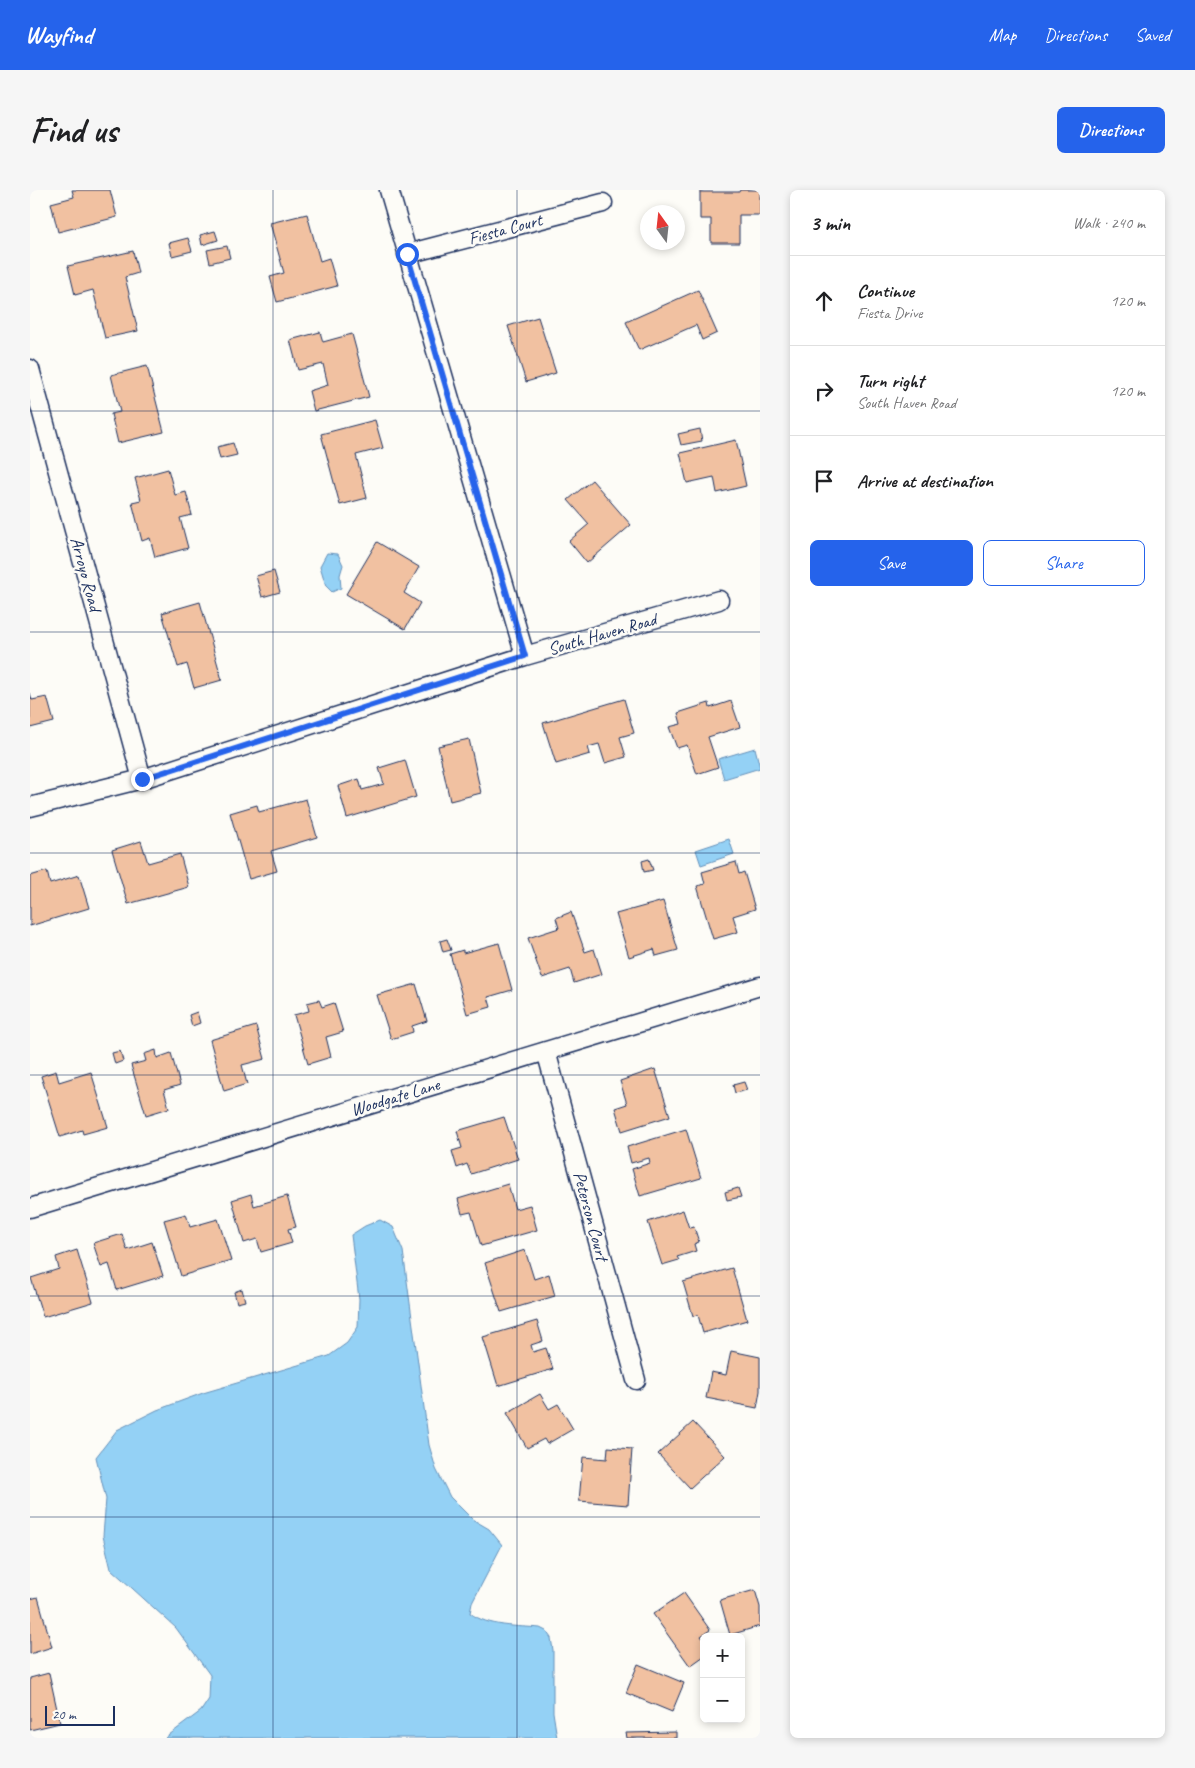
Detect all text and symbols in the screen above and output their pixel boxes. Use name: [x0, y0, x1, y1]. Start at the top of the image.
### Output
text: Wayfind: [25, 20, 92, 50]
text: Map: [989, 24, 1016, 46]
text: Directions: [1044, 24, 1107, 46]
text: Saved: [1135, 24, 1170, 46]
button: Directions: [1057, 107, 1165, 153]
text: Find us: [30, 108, 117, 153]
north arrow: [640, 205, 685, 250]
street label: Fiesta Court: [466, 208, 546, 249]
text: 3 min: [810, 210, 850, 236]
text: Walk · 240 m: [1073, 213, 1145, 233]
route start: [396, 243, 419, 266]
text: Continue: [857, 279, 914, 303]
icon: ahead: [810, 287, 838, 315]
text: 120 m: [1111, 291, 1145, 311]
text: Fiesta Drive: [857, 303, 922, 323]
text: Turn right: [857, 369, 924, 393]
icon: right: [810, 377, 838, 405]
text: 120 m: [1111, 381, 1145, 401]
text: South Haven Road: [857, 393, 956, 413]
icon: arrive: [810, 467, 838, 495]
text: Arrive at destination: [857, 469, 993, 493]
street label: Arroyo Road: [66, 535, 107, 616]
button: Save: [810, 540, 973, 586]
button: Share: [983, 540, 1145, 586]
street label: South Haven Road: [545, 607, 661, 660]
route end: [131, 768, 154, 791]
street label: Woodgate Lane: [348, 1073, 443, 1121]
street label: Peterson Court: [569, 1169, 614, 1266]
map controls: [700, 1633, 745, 1723]
button: +: [700, 1633, 745, 1678]
button: −: [700, 1678, 745, 1723]
scale bar: [45, 1703, 115, 1726]
text: 20 m: [52, 1706, 76, 1723]

